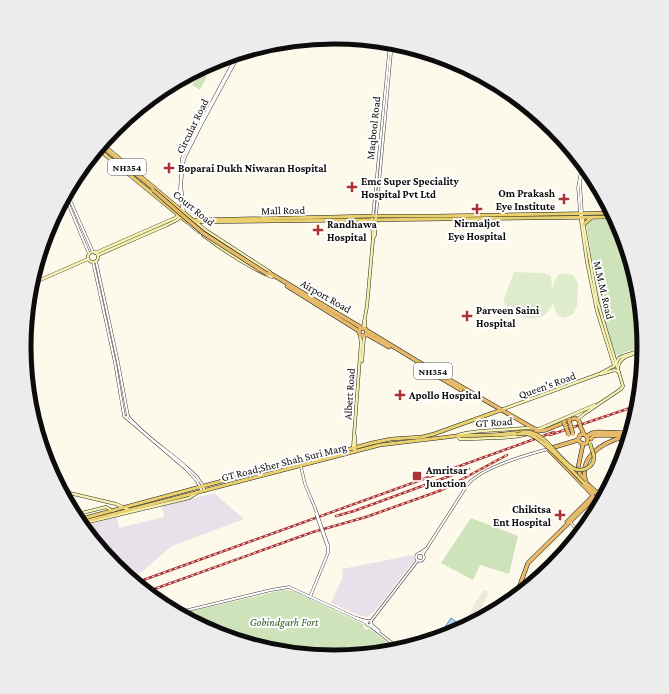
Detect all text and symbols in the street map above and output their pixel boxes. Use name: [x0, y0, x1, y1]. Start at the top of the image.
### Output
street label: Circular Road: [174, 96, 211, 155]
street label: Maqbool Road: [364, 96, 383, 160]
road number: NH354: [108, 159, 146, 175]
marker: Boparai Dukh Niwaran Hospital: [163, 162, 175, 174]
place label: Boparai Dukh Niwaran Hospital: [178, 162, 328, 174]
place label: Emc Super Speciality Hospital Pvt Ltd: [361, 175, 459, 200]
marker: Emc Super Speciality Hospital Pvt Ltd: [346, 181, 358, 193]
place label: Om Prakash Eye Institute: [496, 187, 556, 212]
street label: Court Road: [171, 188, 217, 228]
marker: Om Prakash Eye Institute: [558, 193, 570, 205]
marker: Nirmaljot Eye Hospital: [471, 203, 483, 215]
street label: Mall Road: [261, 204, 305, 216]
place label: Nirmaljot Eye Hospital: [448, 217, 507, 242]
place label: Randhawa Hospital: [327, 218, 378, 243]
marker: Randhawa Hospital: [312, 224, 324, 236]
street label: M.M.M. Road: [591, 260, 617, 320]
street label: Airport Road: [298, 277, 354, 316]
place label: Parveen Saini Hospital: [476, 304, 540, 329]
marker: Parveen Saini Hospital: [461, 310, 473, 322]
road number: NH354: [414, 363, 452, 379]
street label: Albert Road: [341, 368, 357, 420]
street label: Queen's Road: [517, 369, 577, 401]
marker: Apollo Hospital: [394, 389, 406, 401]
place label: Apollo Hospital: [408, 389, 482, 401]
street label: GT Road: [475, 415, 513, 429]
street label: GT Road;Sher Shah Suri Marg: [220, 440, 349, 484]
place label: Amritsar Junction: [425, 464, 468, 489]
marker: Amritsar Junction: [411, 470, 423, 482]
place label: Chikitsa Ent Hospital: [493, 503, 552, 528]
marker: Chikitsa Ent Hospital: [554, 509, 566, 521]
park label: Gobindgarh Fort: [250, 616, 319, 629]

